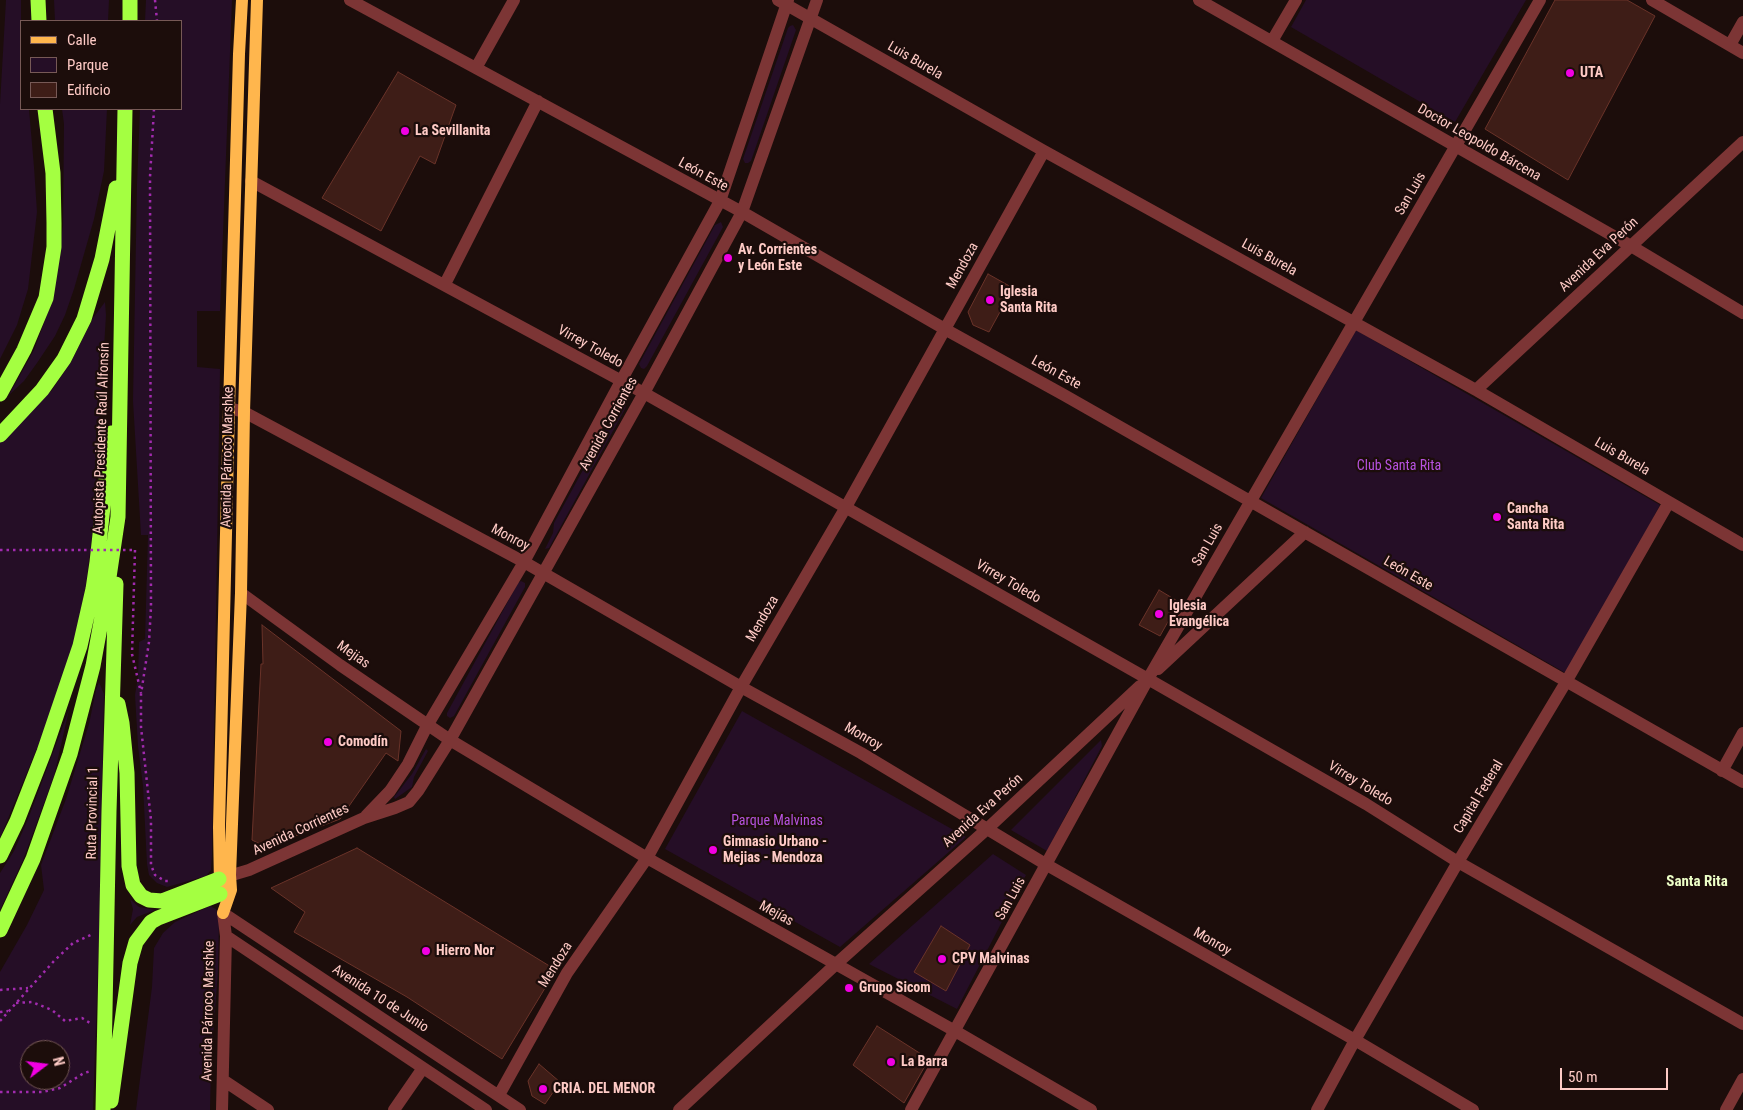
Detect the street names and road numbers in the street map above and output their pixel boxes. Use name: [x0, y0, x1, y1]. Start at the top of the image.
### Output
street label: Luis Burela: [884, 38, 946, 84]
street label: Doctor Leopoldo Bárcena: [1414, 101, 1544, 185]
street label: León Este: [675, 154, 731, 196]
street label: San Luis: [1392, 170, 1430, 218]
street label: Avenida Eva Perón: [1556, 214, 1642, 296]
street label: Luis Burela: [1238, 236, 1300, 280]
street label: Mendoza: [943, 240, 983, 292]
street label: Virrey Toledo: [554, 322, 626, 372]
street label: Autopista Presidente Raúl Alfonsín: [90, 342, 114, 534]
street label: León Este: [1028, 352, 1084, 394]
street label: Avenida Corrientes: [576, 374, 642, 474]
street label: Avenida Párroco Marshke: [218, 386, 238, 528]
street label: Luis Burela: [1591, 434, 1653, 480]
street label: Monroy: [488, 521, 532, 555]
street label: San Luis: [1189, 521, 1227, 569]
street label: León Este: [1380, 553, 1436, 595]
street label: Virrey Toledo: [972, 557, 1044, 607]
street label: Mendoza: [743, 593, 783, 645]
street label: Mejias: [333, 638, 373, 672]
street label: Monroy: [841, 719, 885, 755]
street label: Capital Federal: [1451, 757, 1507, 837]
street label: Virrey Toledo: [1325, 758, 1395, 810]
street label: Ruta Provincial 1: [84, 766, 102, 860]
street label: Avenida Eva Perón: [940, 771, 1026, 851]
street label: Avenida Corrientes: [250, 800, 352, 860]
street label: San Luis: [992, 875, 1030, 923]
street label: Mejías: [756, 898, 796, 930]
street label: Monroy: [1190, 924, 1234, 960]
street label: Mendoza: [535, 939, 577, 991]
street label: Avenida Párroco Marshke: [199, 940, 219, 1082]
street label: Avenida 10 de Junio: [329, 962, 431, 1036]

